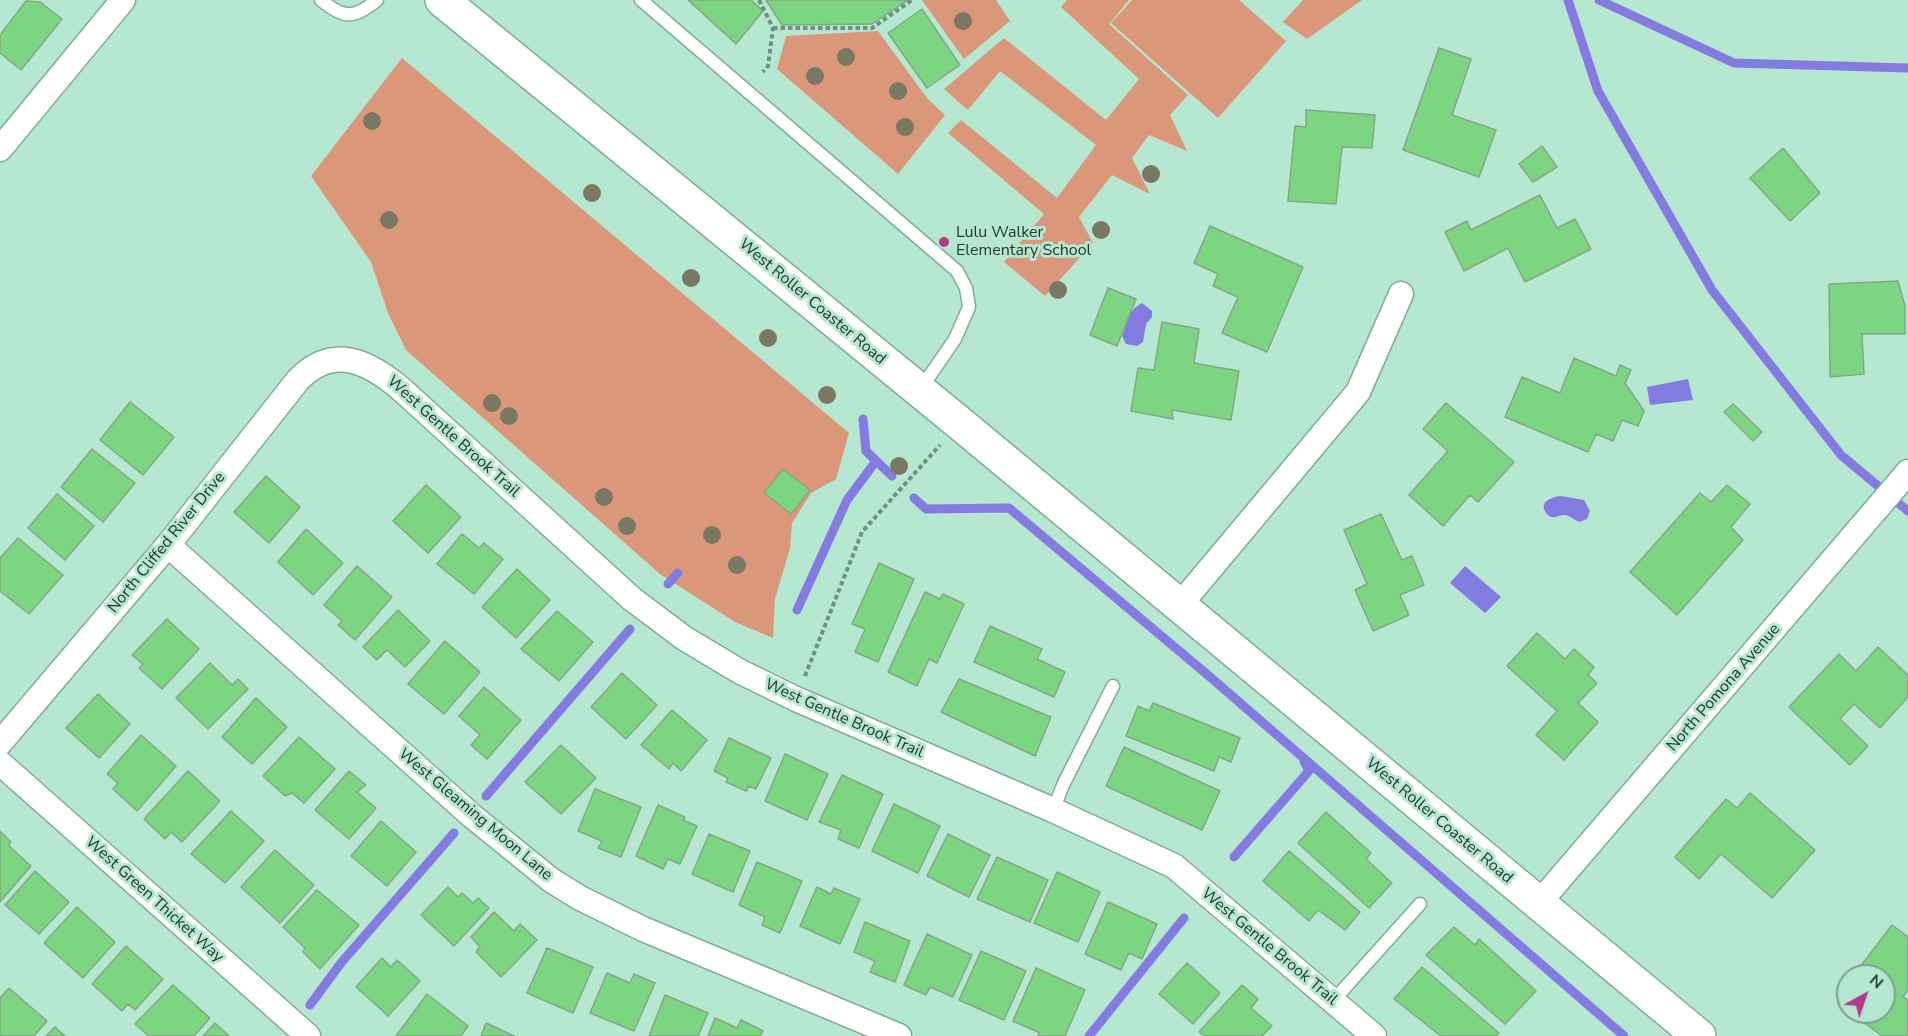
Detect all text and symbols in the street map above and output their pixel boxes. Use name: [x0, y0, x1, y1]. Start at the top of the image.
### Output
place label: Lulu Walker Elementary School: [956, 223, 1091, 261]
street label: West Roller Coaster Road: [735, 235, 889, 369]
marker: Lulu Walker Elementary School: [937, 235, 951, 249]
street label: West Gentle Brook Trail: [383, 372, 523, 502]
street label: North Cliffed River Drive: [104, 469, 230, 617]
street label: North Pomona Avenue: [1663, 620, 1785, 756]
street label: West Gentle Brook Trail: [762, 675, 926, 763]
street label: West Gleaming Moon Lane: [394, 745, 556, 885]
street label: West Roller Coaster Road: [1362, 754, 1516, 888]
street label: West Green Thicket Way: [81, 833, 227, 967]
street label: West Gentle Brook Trail: [1197, 884, 1341, 1010]
north arrow: [1836, 964, 1896, 1024]
text: N: [1865, 969, 1888, 994]

